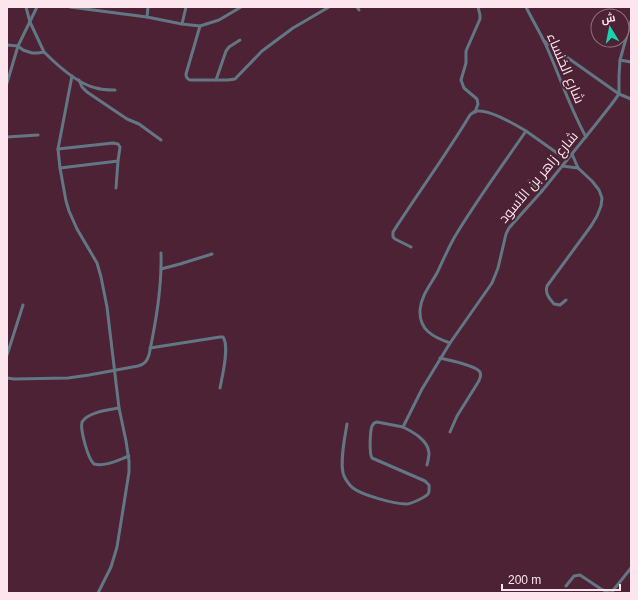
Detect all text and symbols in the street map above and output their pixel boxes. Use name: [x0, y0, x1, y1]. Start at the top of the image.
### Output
north arrow: [590, 8, 630, 48]
text: ش: [600, 11, 616, 26]
street label: شارع الخنساء: [543, 30, 588, 106]
street label: شارع زاهر بن الأسود: [495, 128, 582, 227]
scale bar: [502, 566, 620, 592]
text: 200 m: [508, 573, 541, 587]

